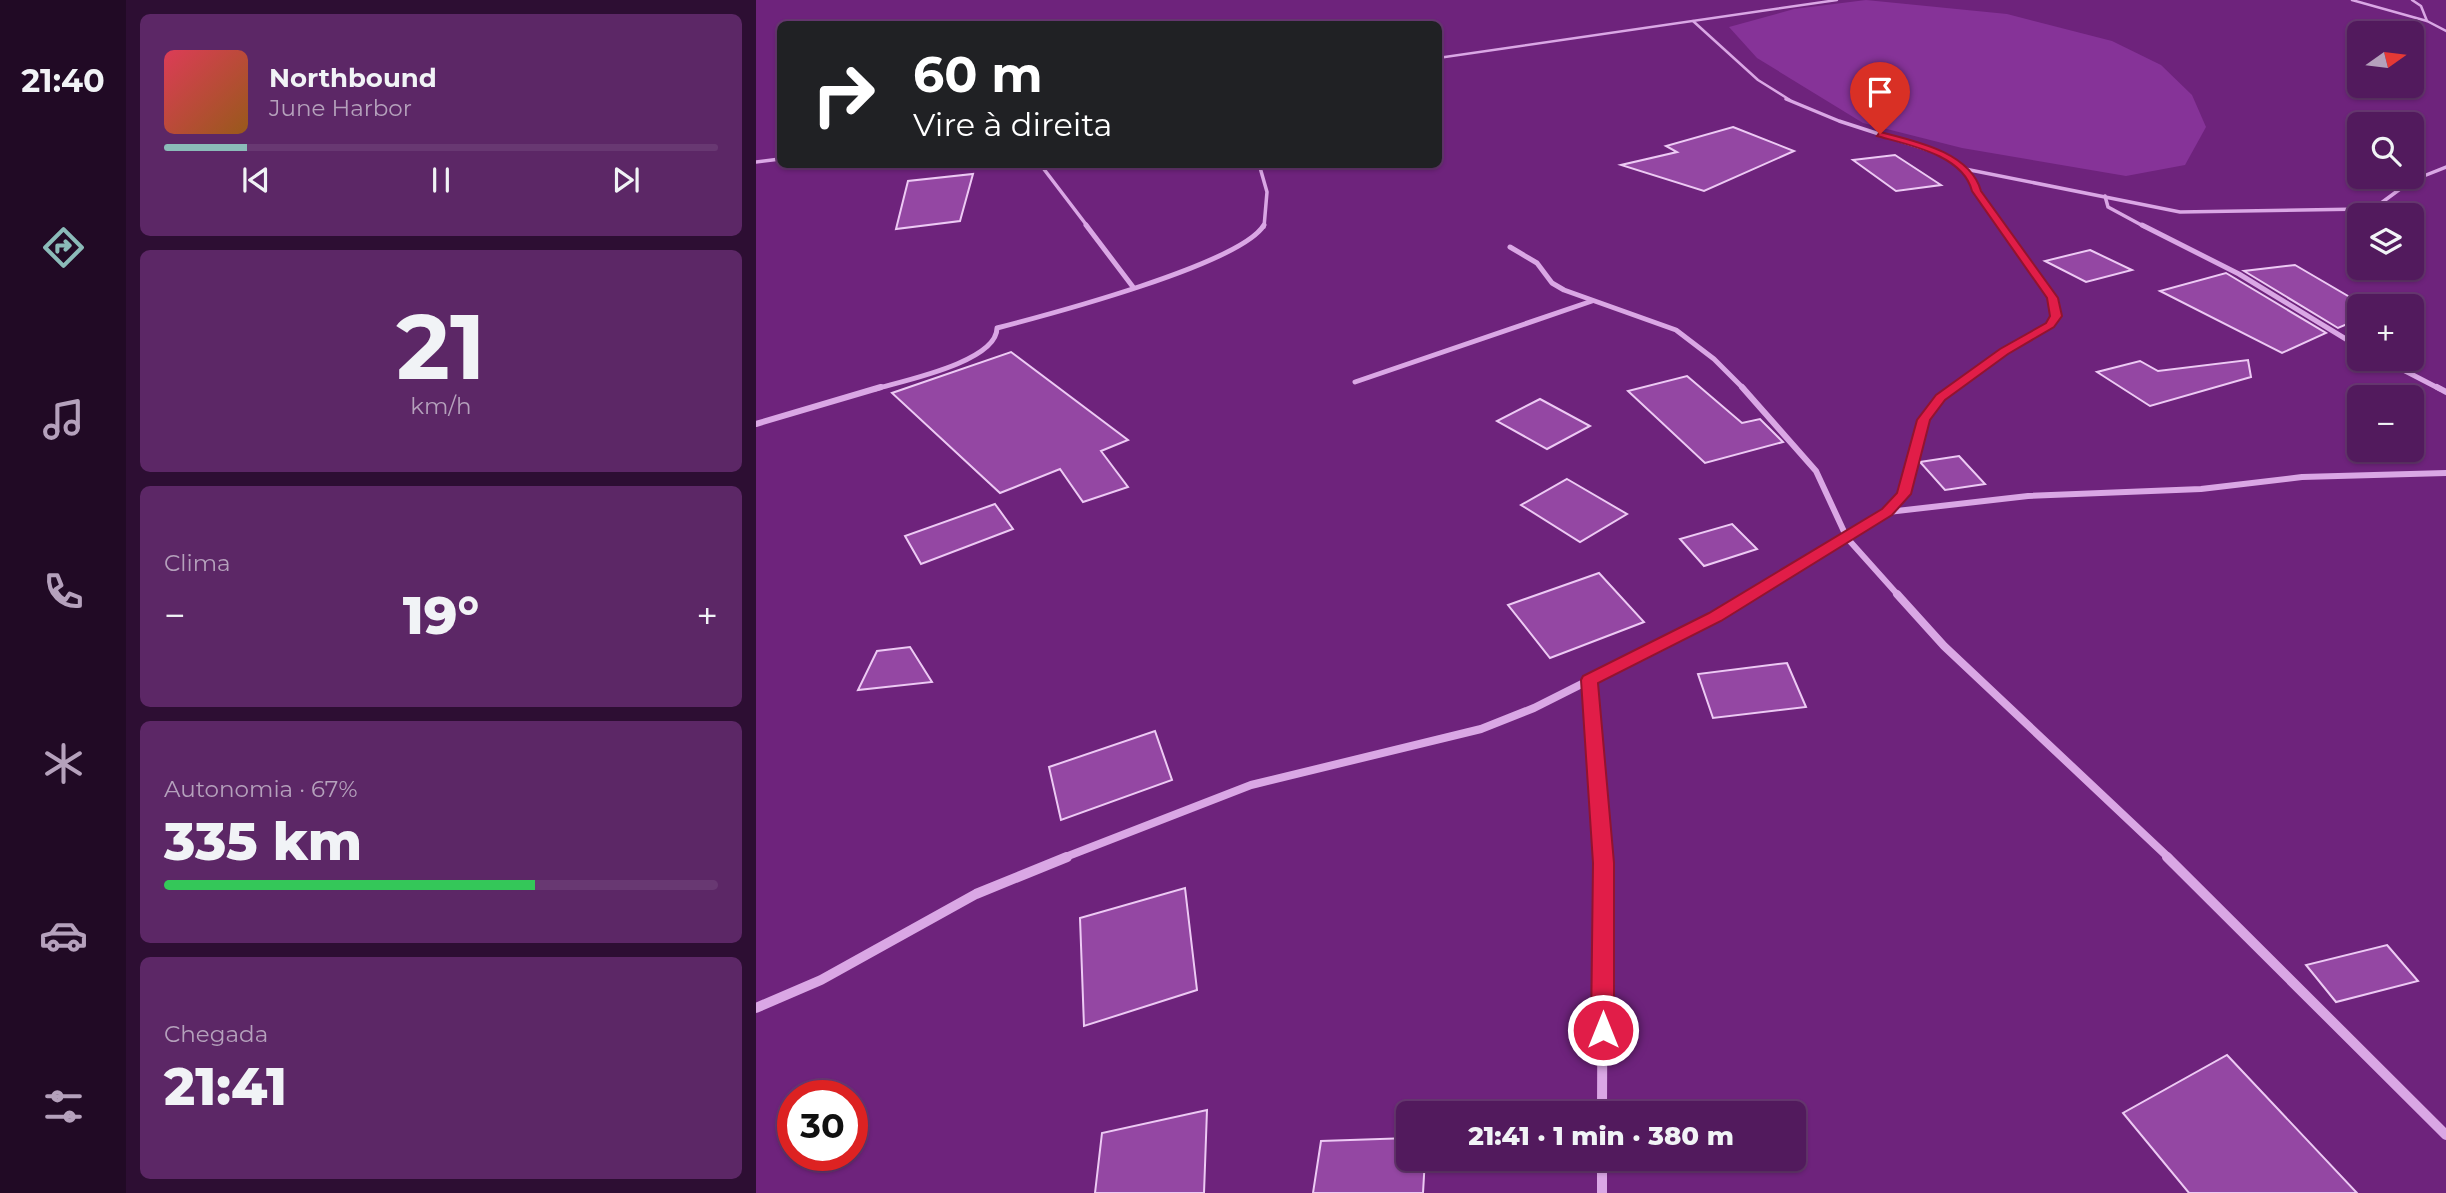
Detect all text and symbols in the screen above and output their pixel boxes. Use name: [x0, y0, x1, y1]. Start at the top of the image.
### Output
north arrow: [2347, 21, 2424, 98]
map controls: [2347, 21, 2424, 462]
text: 60 m: [913, 45, 1043, 104]
icon: right: [798, 49, 889, 140]
text: 21:40: [21, 61, 105, 100]
text: Northbound: [269, 62, 437, 94]
pin: [1850, 62, 1910, 134]
icon: arrive: [1861, 73, 1899, 111]
text: June Harbor: [269, 94, 412, 122]
text: Vire à direita: [913, 105, 1112, 144]
button: search: [2347, 112, 2424, 189]
icon: previous: [237, 161, 275, 199]
icon: pause: [422, 161, 460, 199]
icon: next: [607, 161, 645, 199]
button: layers: [2347, 203, 2424, 280]
icon: directions: [39, 223, 88, 272]
text: 21: [396, 291, 486, 402]
button: +: [2347, 294, 2424, 371]
button: −: [2347, 385, 2424, 462]
text: km/h: [410, 392, 472, 420]
icon: music: [39, 395, 88, 444]
text: Clima: [164, 549, 231, 577]
icon: phone: [39, 567, 88, 616]
text: 19°: [403, 584, 479, 647]
text: −: [164, 592, 186, 639]
text: +: [696, 592, 718, 639]
icon: climate: [39, 739, 88, 788]
text: Autonomia · 67%: [164, 775, 357, 803]
text: 335 km: [164, 810, 362, 873]
icon: car: [39, 911, 88, 960]
position arrow: [1566, 993, 1640, 1067]
text: Chegada: [164, 1020, 268, 1048]
text: 21:41: [164, 1055, 287, 1118]
speed limit sign: 30: [777, 1080, 868, 1171]
icon: filters: [39, 1082, 88, 1131]
text: 21:41 · 1 min · 380 m: [1468, 1120, 1734, 1152]

